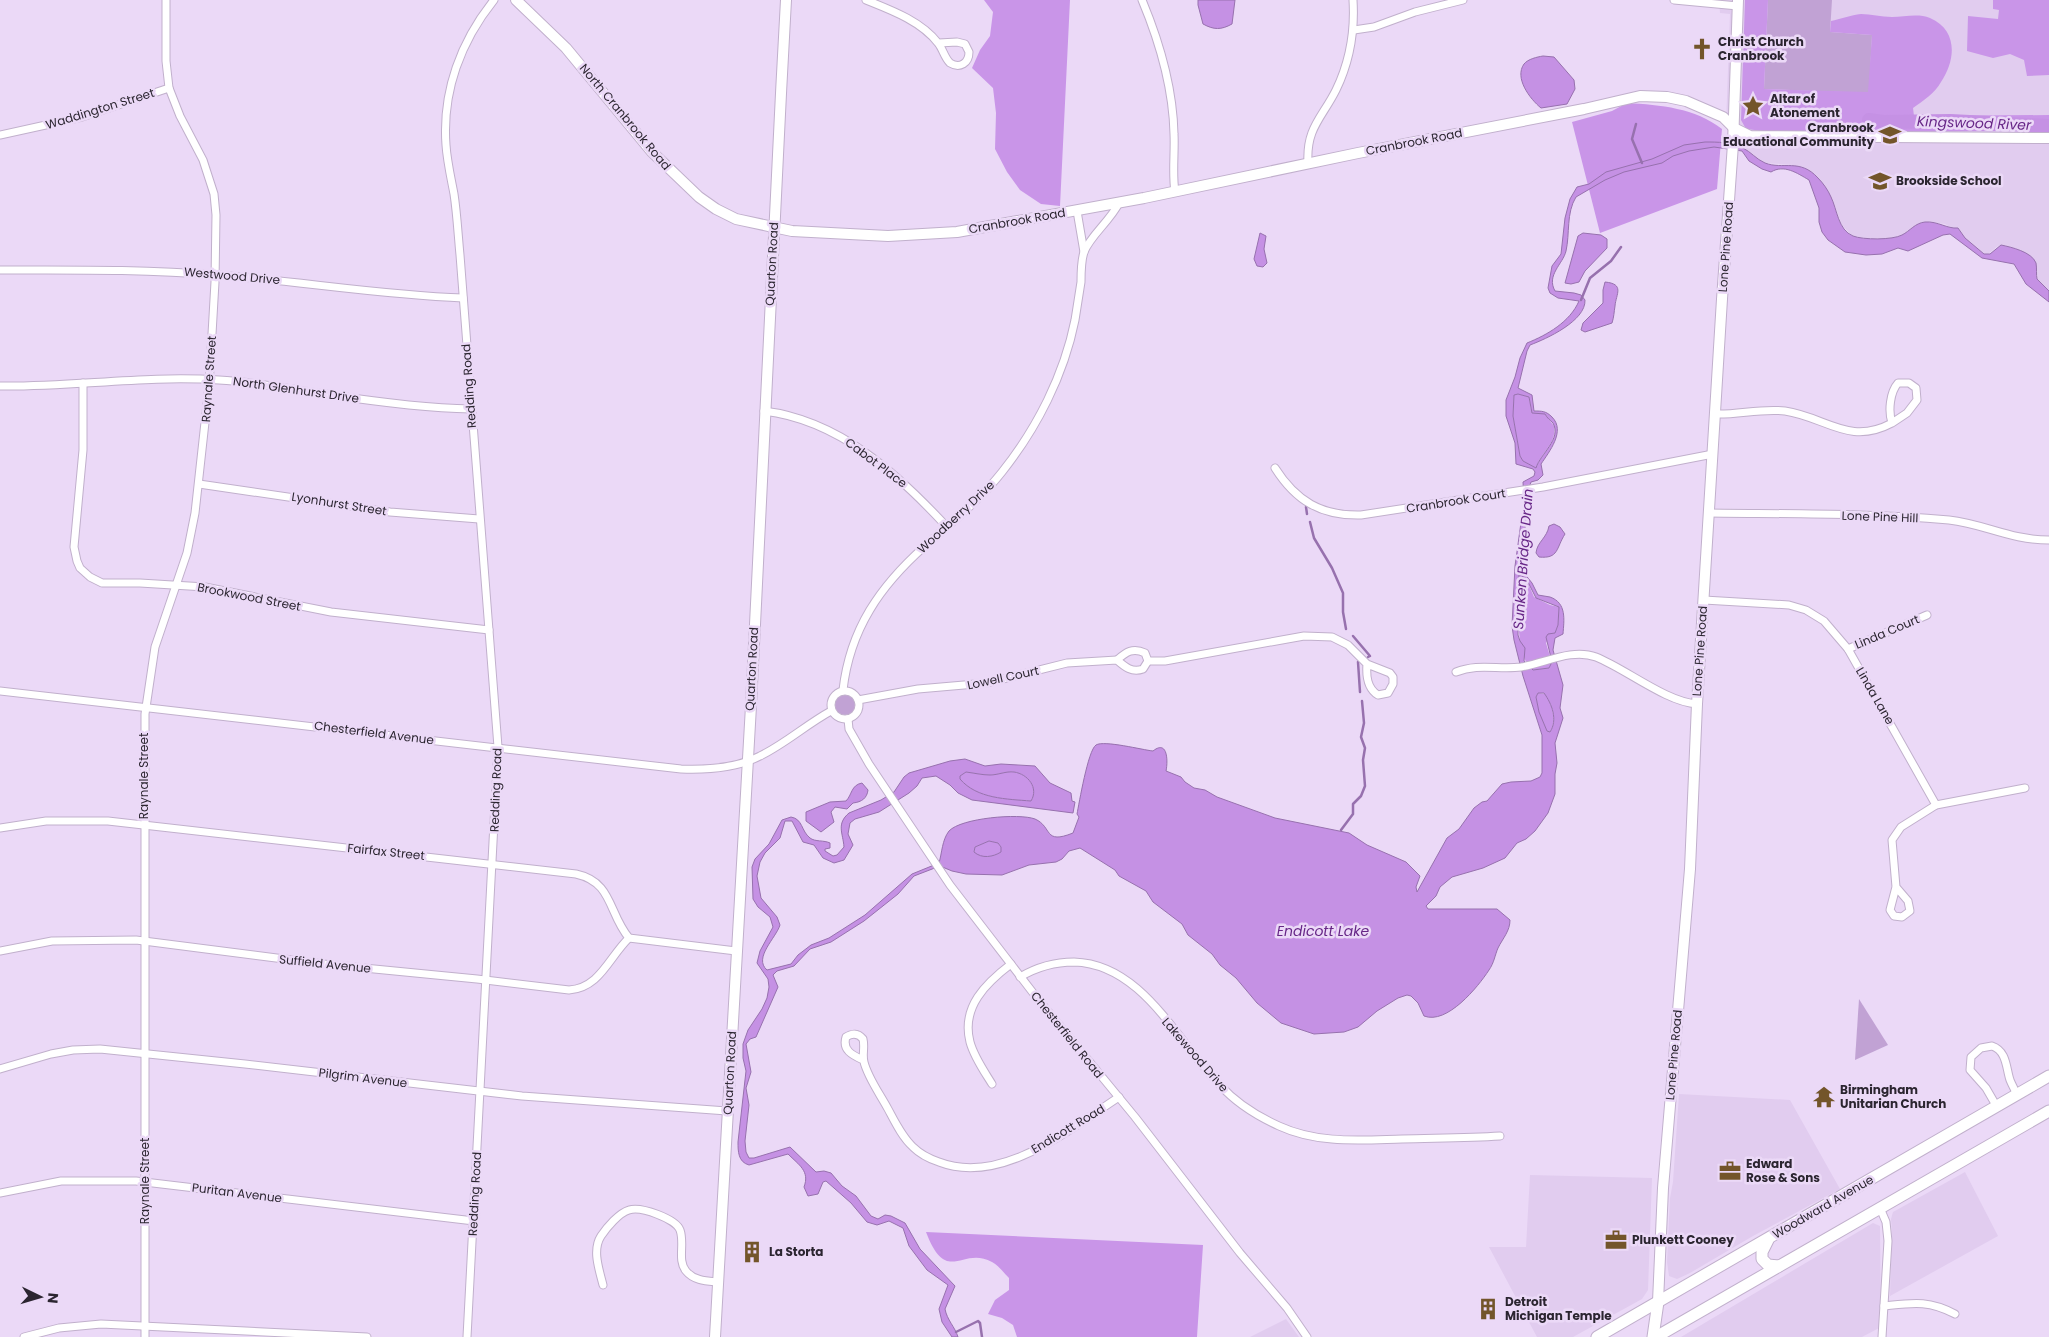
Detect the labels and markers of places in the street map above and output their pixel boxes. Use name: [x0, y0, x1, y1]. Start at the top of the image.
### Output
place label: Christ Church Cranbrook: [1718, 33, 1804, 64]
church icon: Christ Church Cranbrook: [1689, 36, 1715, 62]
place label: Altar of Atonement: [1770, 90, 1840, 121]
place icon: Altar of Atonement: [1740, 93, 1766, 119]
place label: Cranbrook Educational Community: [1723, 119, 1875, 150]
school or university icon: Cranbrook Educational Community: [1877, 122, 1903, 148]
school or university icon: Brookside School: [1867, 168, 1893, 194]
place label: Brookside School: [1896, 172, 2002, 189]
place label: Birmingham Unitarian Church: [1840, 1081, 1946, 1112]
temple icon: Birmingham Unitarian Church: [1811, 1084, 1837, 1110]
place label: Edward Rose & Sons: [1746, 1155, 1820, 1186]
office icon: Edward Rose & Sons: [1717, 1158, 1743, 1184]
office icon: Plunkett Cooney: [1603, 1227, 1629, 1253]
place label: Plunkett Cooney: [1632, 1231, 1734, 1248]
building icon: La Storta: [739, 1239, 765, 1265]
place label: La Storta: [769, 1243, 823, 1260]
place label: Detroit Michigan Temple: [1505, 1293, 1612, 1324]
building icon: Detroit Michigan Temple: [1475, 1296, 1501, 1322]

